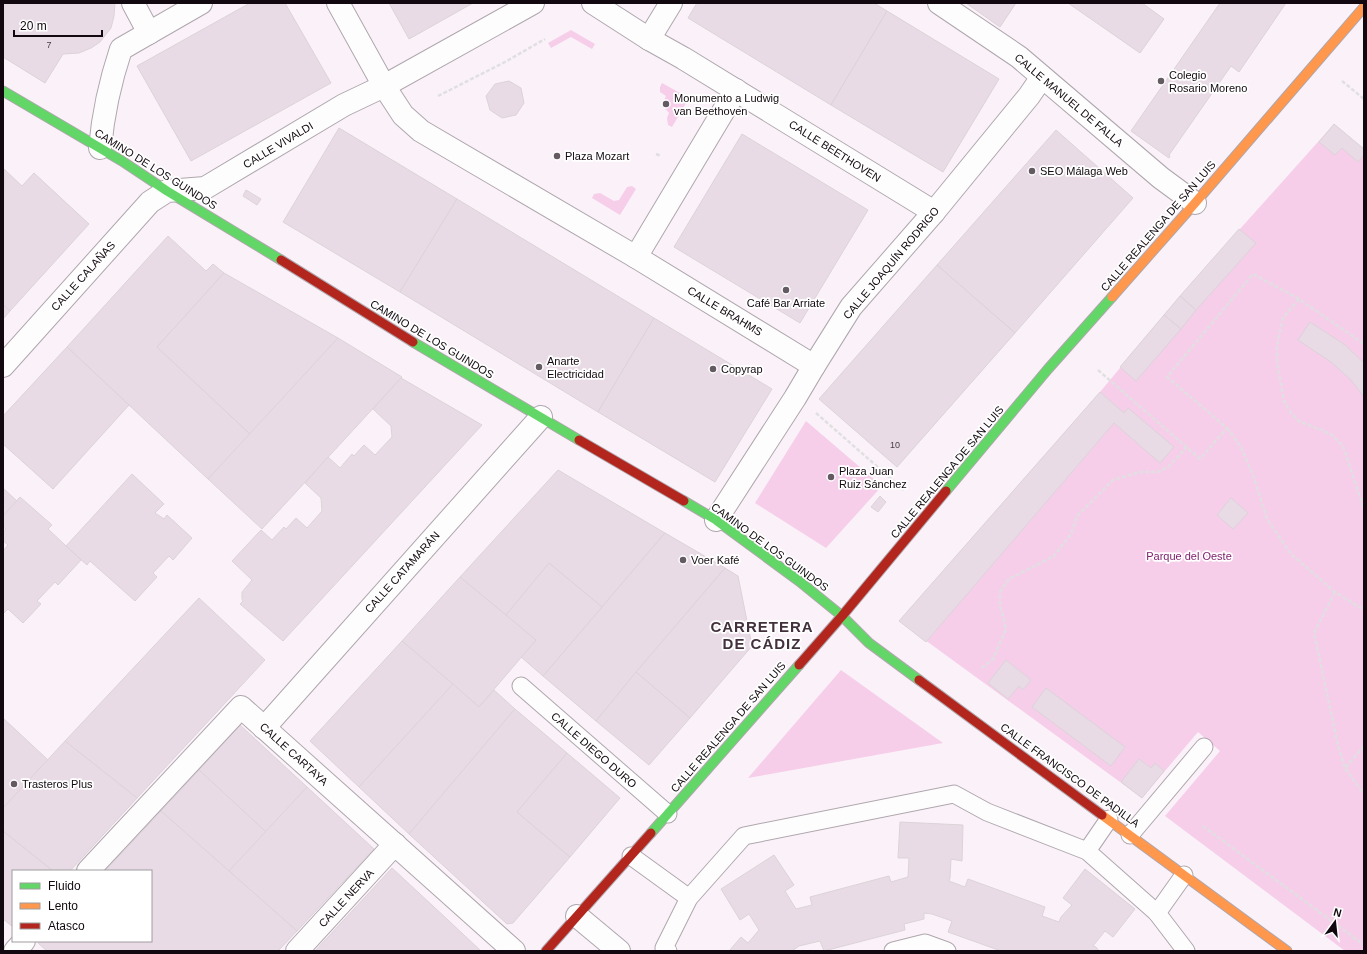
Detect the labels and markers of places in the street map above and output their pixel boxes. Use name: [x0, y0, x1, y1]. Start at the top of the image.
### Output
place label: Colegio Rosario Moreno: [1169, 69, 1247, 94]
marker: Colegio Rosario Moreno: [1156, 76, 1166, 86]
place label: Monumento a Ludwig van Beethoven: [674, 92, 779, 117]
marker: Monumento a Ludwig van Beethoven: [661, 99, 671, 109]
place label: Plaza Mozart: [565, 150, 629, 162]
marker: Plaza Mozart: [552, 151, 562, 161]
place label: SEO Málaga Web: [1040, 165, 1128, 177]
marker: SEO Málaga Web: [1027, 166, 1037, 176]
marker: Café Bar Arriate: [781, 285, 791, 295]
place label: Café Bar Arriate: [747, 297, 825, 309]
place label: Anarte Electricidad: [547, 355, 604, 380]
marker: Anarte Electricidad: [534, 362, 544, 372]
place label: Copyrap: [721, 363, 763, 375]
marker: Copyrap: [708, 364, 718, 374]
place label: Plaza Juan Ruiz Sánchez: [839, 465, 907, 490]
marker: Plaza Juan Ruiz Sánchez: [826, 472, 836, 482]
place label: Voer Kafé: [691, 554, 739, 566]
marker: Voer Kafé: [678, 555, 688, 565]
place label: Trasteros Plus: [22, 778, 93, 790]
marker: Trasteros Plus: [9, 779, 19, 789]

